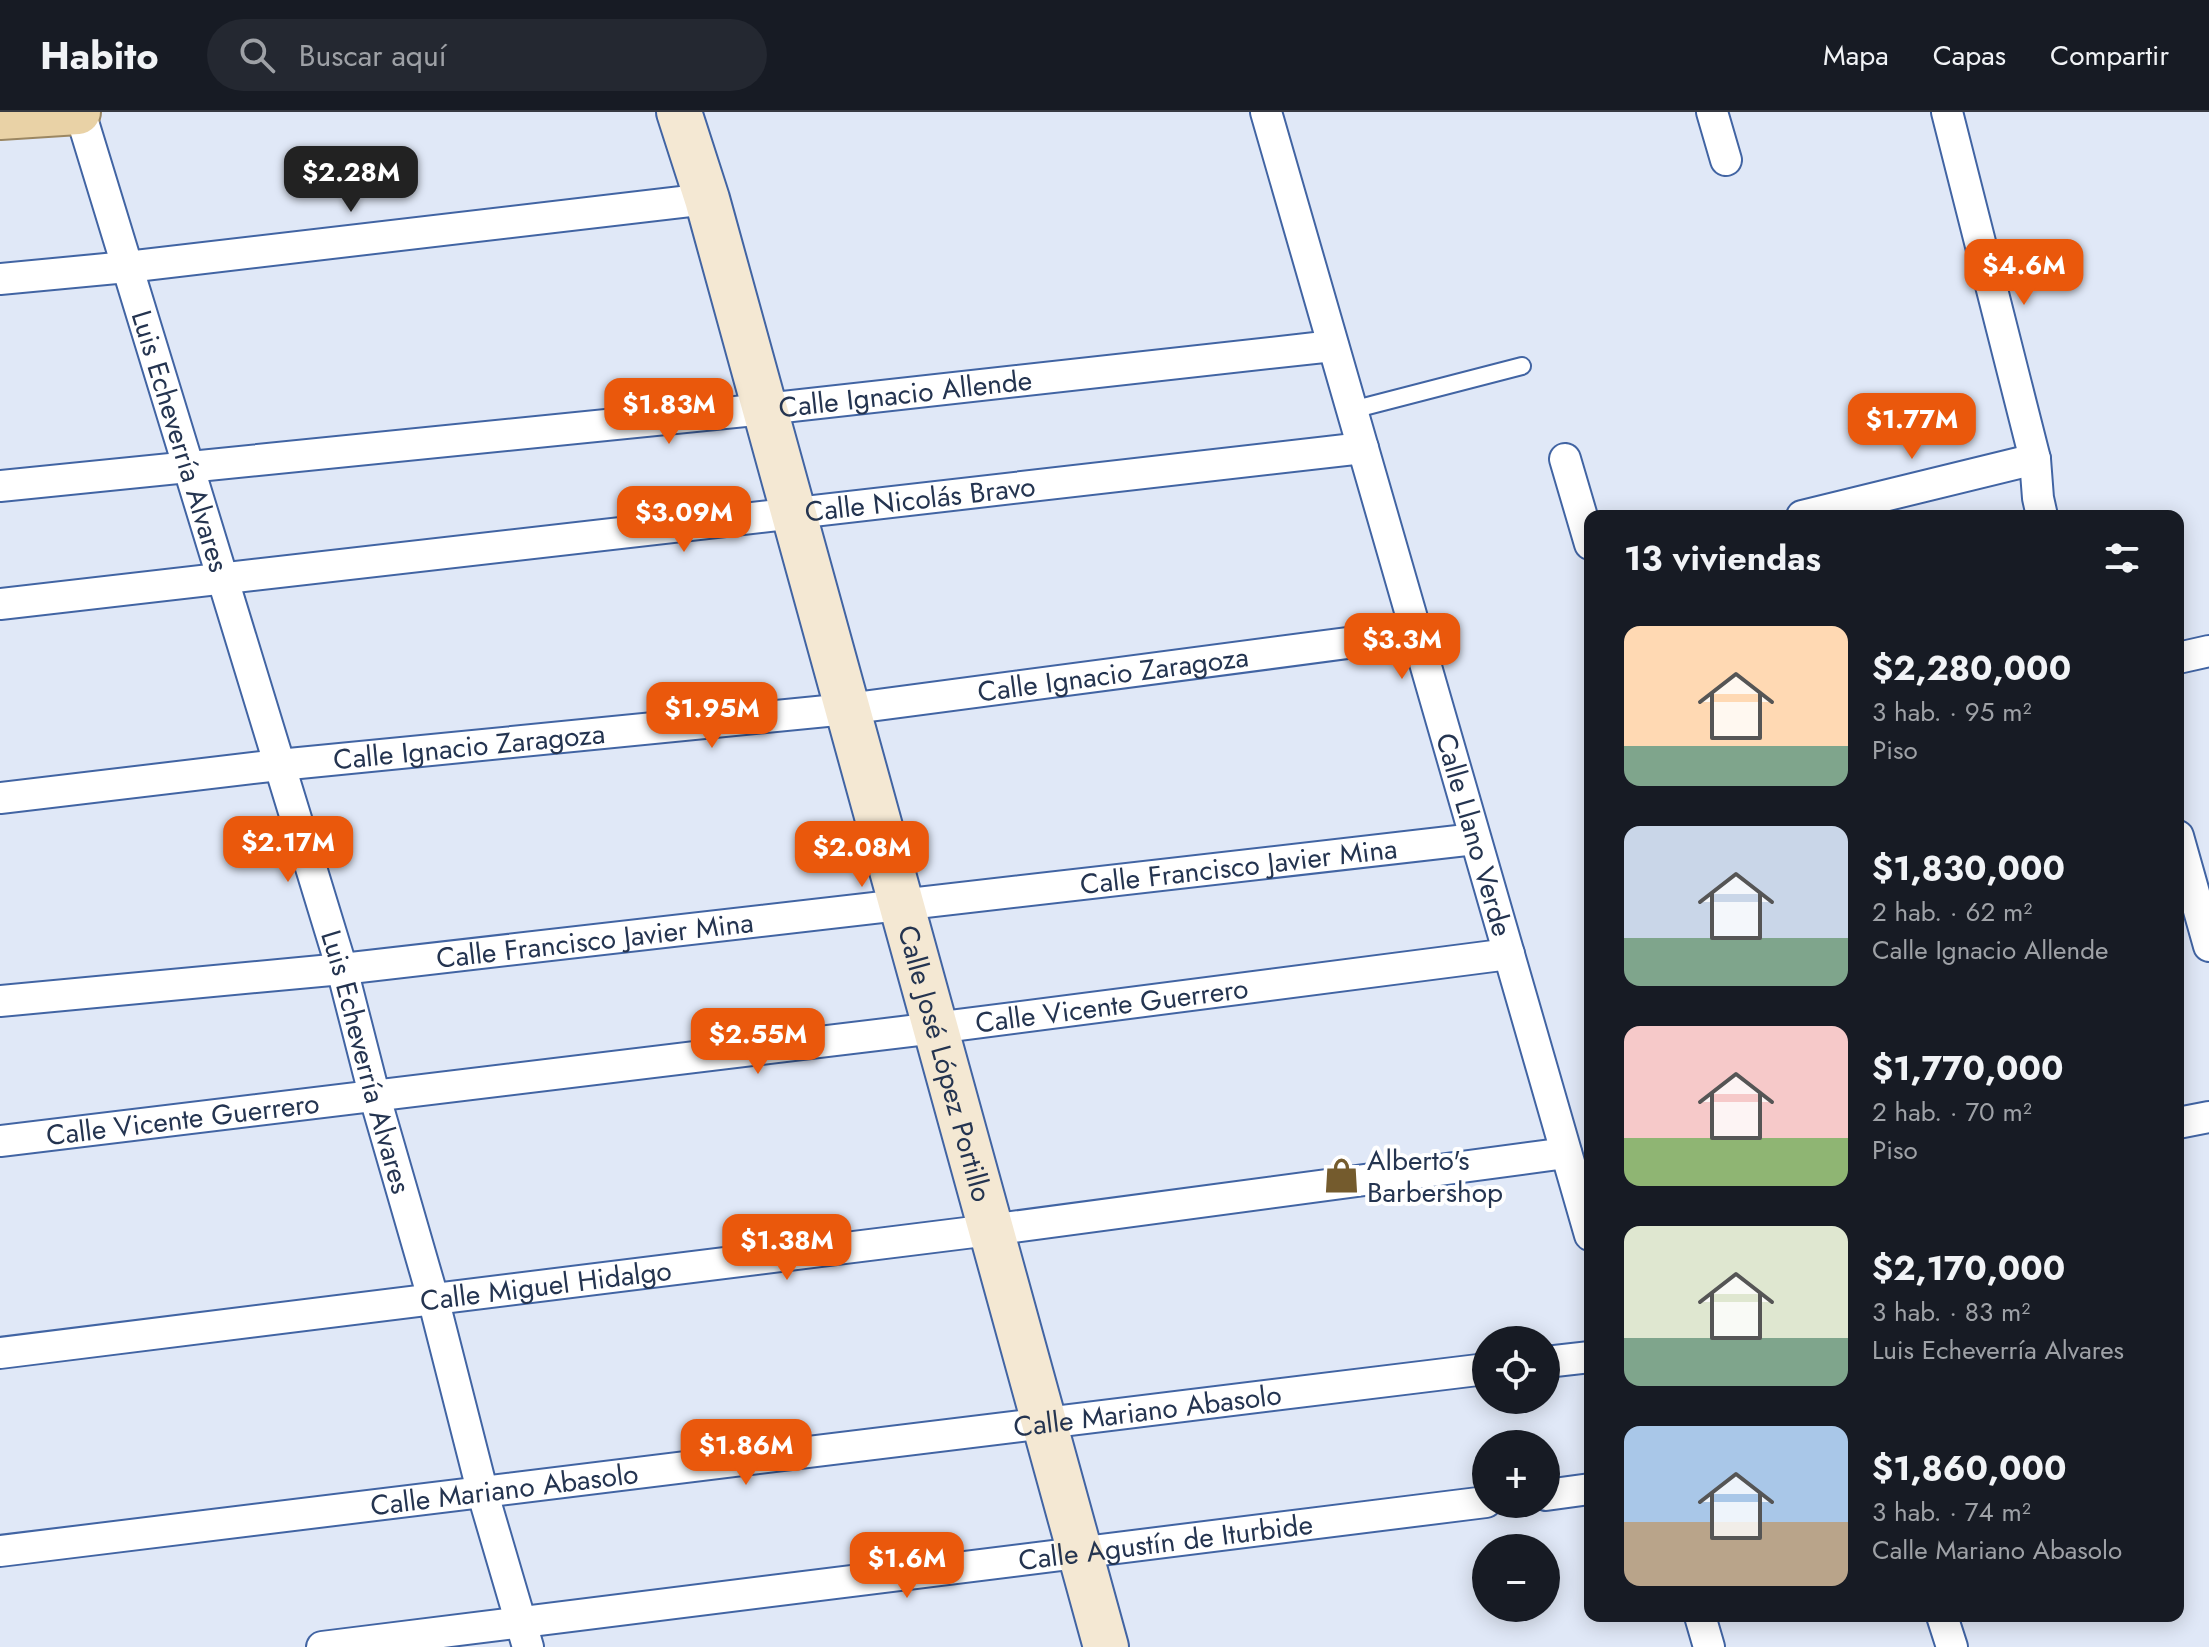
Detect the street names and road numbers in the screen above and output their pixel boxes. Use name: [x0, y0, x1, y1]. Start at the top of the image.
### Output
street label: Luis Echeverría Alvares: [121, 305, 239, 577]
street label: Calle Ignacio Allende: [777, 360, 1034, 428]
street label: Calle Nicolás Bravo: [803, 466, 1037, 533]
street label: Calle Ignacio Zaragoza: [975, 636, 1251, 713]
street label: Calle Ignacio Zaragoza: [331, 713, 607, 781]
street label: Calle Llano Verde: [1425, 728, 1523, 941]
street label: Calle Francisco Javier Mina: [1078, 828, 1399, 905]
street label: Calle Francisco Javier Mina: [434, 902, 756, 979]
street label: Calle José López Portillo: [887, 921, 1002, 1207]
street label: Luis Echeverría Alvares: [310, 925, 422, 1198]
street label: Calle Vicente Guerrero: [973, 968, 1251, 1044]
street label: Calle Vicente Guerrero: [44, 1083, 322, 1156]
street label: Calle Miguel Hidalgo: [418, 1250, 674, 1322]
street label: Calle Mariano Abasolo: [1011, 1374, 1284, 1448]
street label: Calle Mariano Abasolo: [368, 1453, 641, 1526]
street label: Calle Agustín de Iturbide: [1016, 1504, 1315, 1581]

